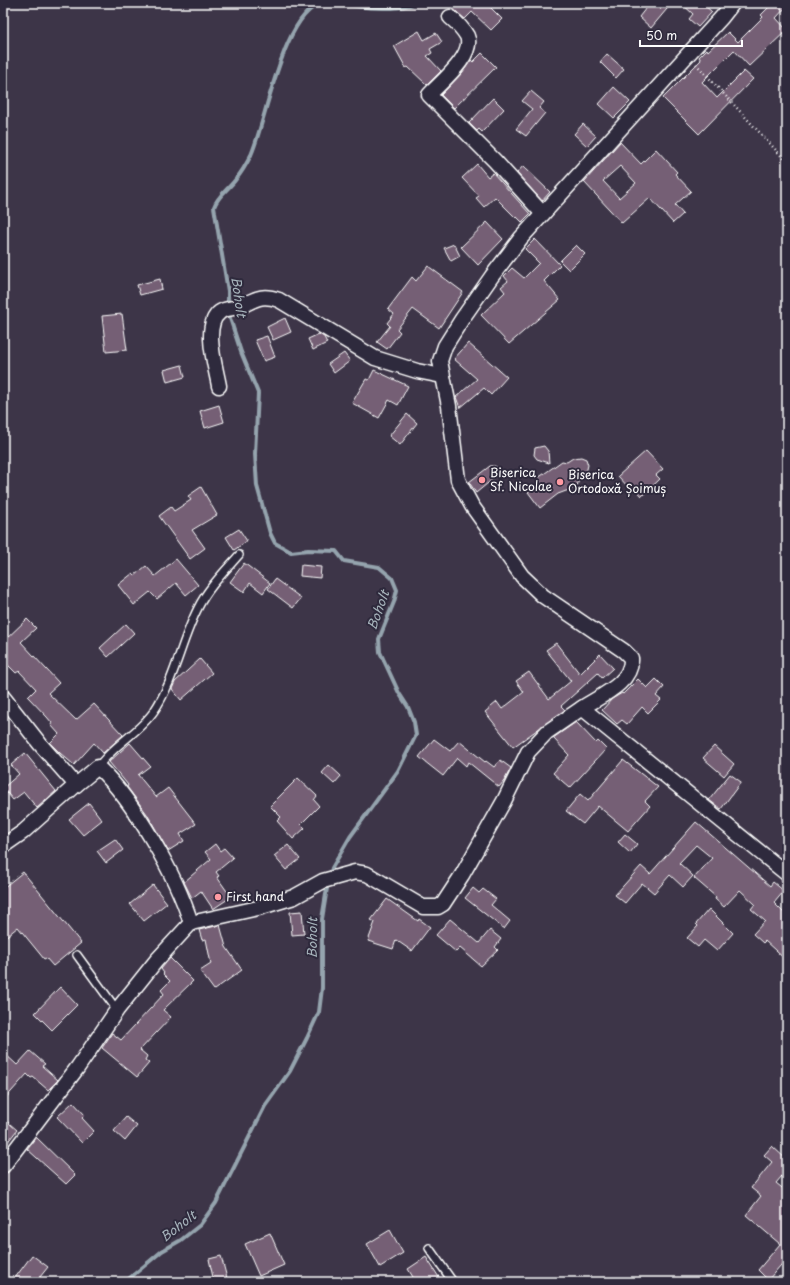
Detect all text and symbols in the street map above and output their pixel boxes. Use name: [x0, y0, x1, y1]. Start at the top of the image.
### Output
scale bar: [640, 22, 742, 48]
text: 50 m: [646, 26, 677, 44]
water label: Boholt: [227, 275, 252, 320]
place label: Biserica Sf. Nicolae: [490, 463, 552, 495]
place label: Biserica Ortodoxă Șoimuș: [568, 465, 667, 497]
marker: Biserica Sf. Nicolae: [477, 475, 487, 485]
marker: Biserica Ortodoxă Șoimuș: [555, 477, 565, 487]
water label: Boholt: [362, 586, 394, 632]
place label: First hand: [226, 887, 285, 905]
marker: First hand: [213, 892, 223, 902]
water label: Boholt: [302, 916, 321, 958]
water label: Boholt: [156, 1205, 201, 1246]

